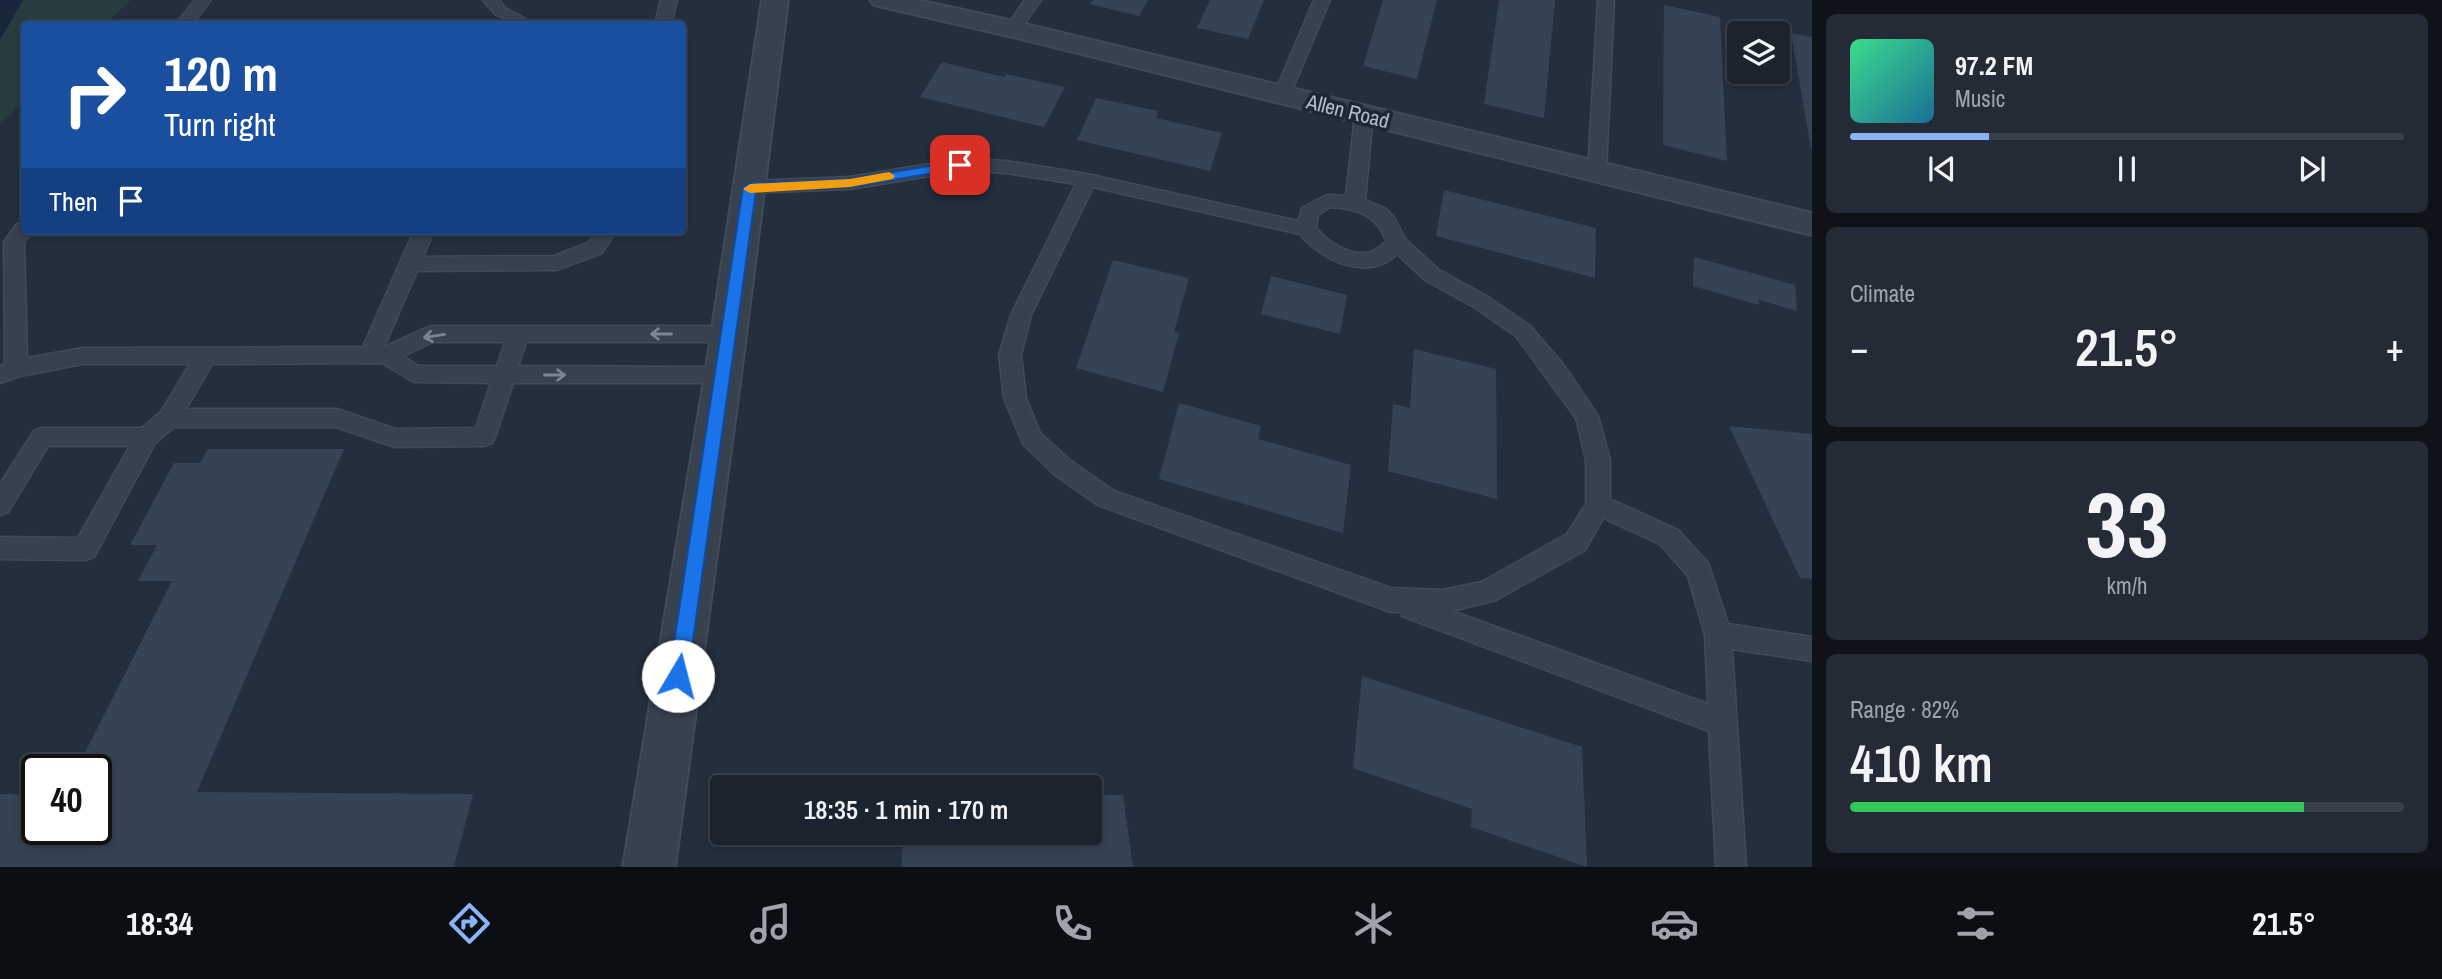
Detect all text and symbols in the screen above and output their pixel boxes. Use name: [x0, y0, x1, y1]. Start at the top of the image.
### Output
map controls: [1727, 21, 1790, 84]
button: layers: [1727, 21, 1790, 84]
text: 120 m: [164, 40, 278, 106]
text: 97.2 FM: [1955, 48, 2033, 83]
icon: right: [49, 49, 140, 140]
text: Music: [1955, 83, 2005, 114]
street label: Allen Road: [1303, 86, 1392, 135]
text: Turn right: [164, 103, 276, 146]
pin: [930, 135, 990, 195]
icon: arrive: [941, 146, 979, 184]
icon: previous: [1923, 150, 1961, 188]
icon: pause: [2108, 150, 2146, 188]
icon: next: [2293, 150, 2331, 188]
icon: arrive: [112, 182, 150, 220]
text: Then: [49, 184, 98, 219]
text: Climate: [1850, 278, 1915, 309]
text: 21.5°: [2075, 312, 2179, 382]
text: −: [1850, 322, 1868, 373]
text: +: [2386, 322, 2404, 373]
one-way arrow: [650, 327, 673, 341]
one-way arrow: [423, 330, 446, 343]
one-way arrow: [543, 368, 566, 381]
text: 33: [2086, 463, 2169, 585]
text: km/h: [2107, 570, 2147, 601]
position arrow: [641, 639, 715, 713]
text: Range · 82%: [1850, 694, 1959, 725]
text: 410 km: [1850, 728, 1993, 798]
speed limit sign: 40: [21, 754, 112, 845]
text: 18:35 · 1 min · 170 m: [804, 792, 1008, 827]
icon: directions: [445, 899, 494, 948]
icon: music: [746, 899, 795, 948]
icon: phone: [1048, 899, 1097, 948]
icon: climate: [1349, 899, 1398, 948]
icon: car: [1650, 899, 1699, 948]
icon: filters: [1951, 899, 2000, 948]
text: 18:34: [126, 902, 193, 945]
text: 21.5°: [2252, 902, 2316, 945]

